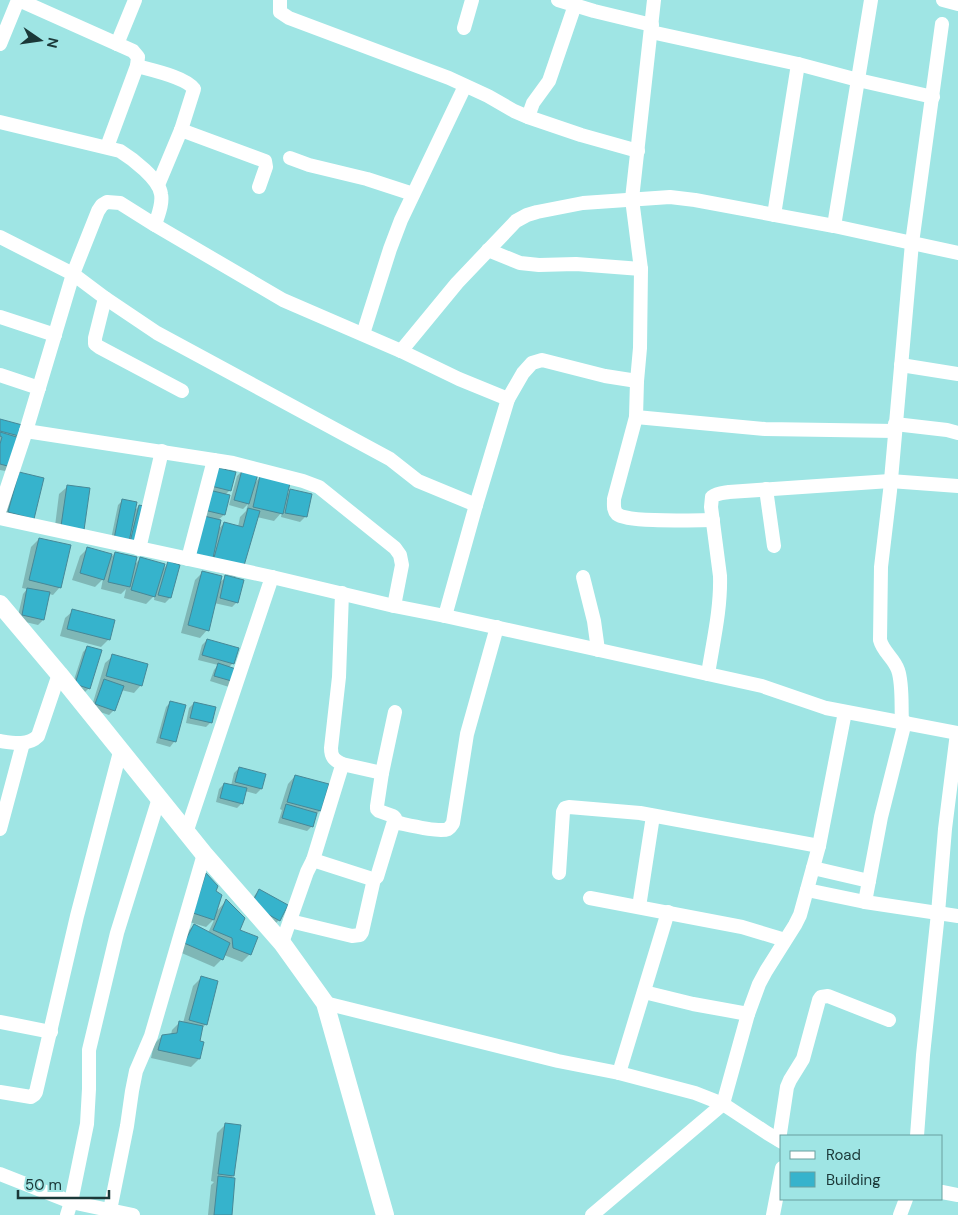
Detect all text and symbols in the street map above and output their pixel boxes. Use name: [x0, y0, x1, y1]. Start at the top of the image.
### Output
north arrow: [15, 15, 65, 65]
text: N: [43, 36, 63, 50]
legend: [780, 1135, 943, 1200]
text: Road: [826, 1145, 861, 1165]
scale bar: [18, 1168, 109, 1200]
text: Building: [826, 1170, 881, 1190]
text: 50 m: [25, 1175, 62, 1195]

